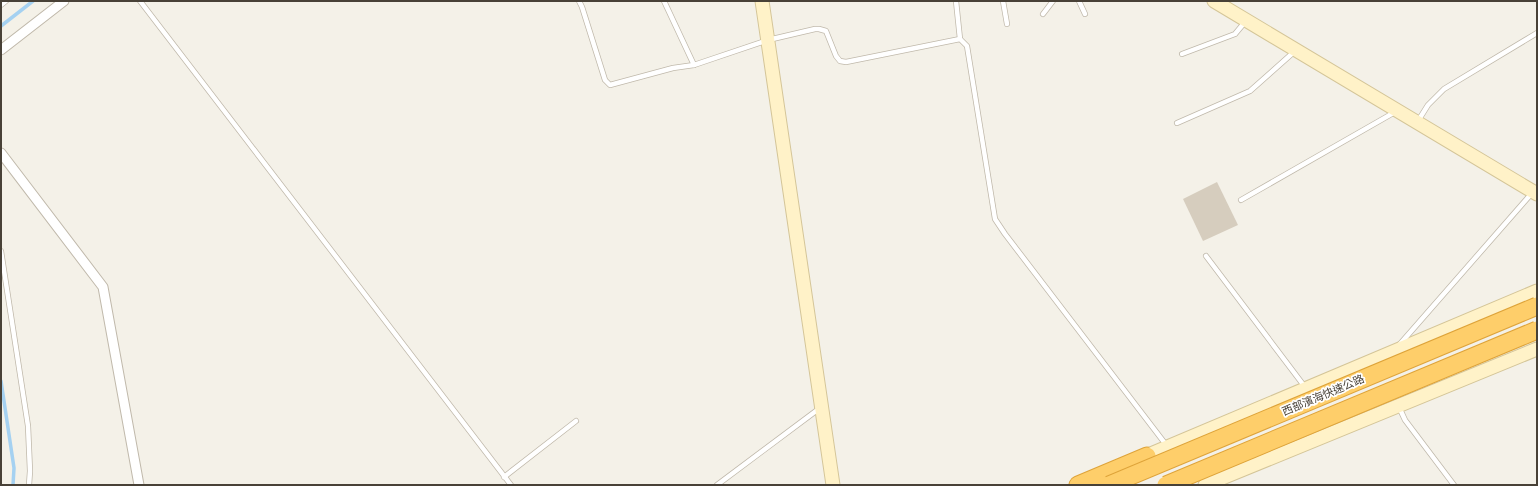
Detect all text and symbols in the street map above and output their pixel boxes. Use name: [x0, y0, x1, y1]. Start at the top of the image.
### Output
street label: 西部濱海快速公路: [1280, 371, 1367, 420]

